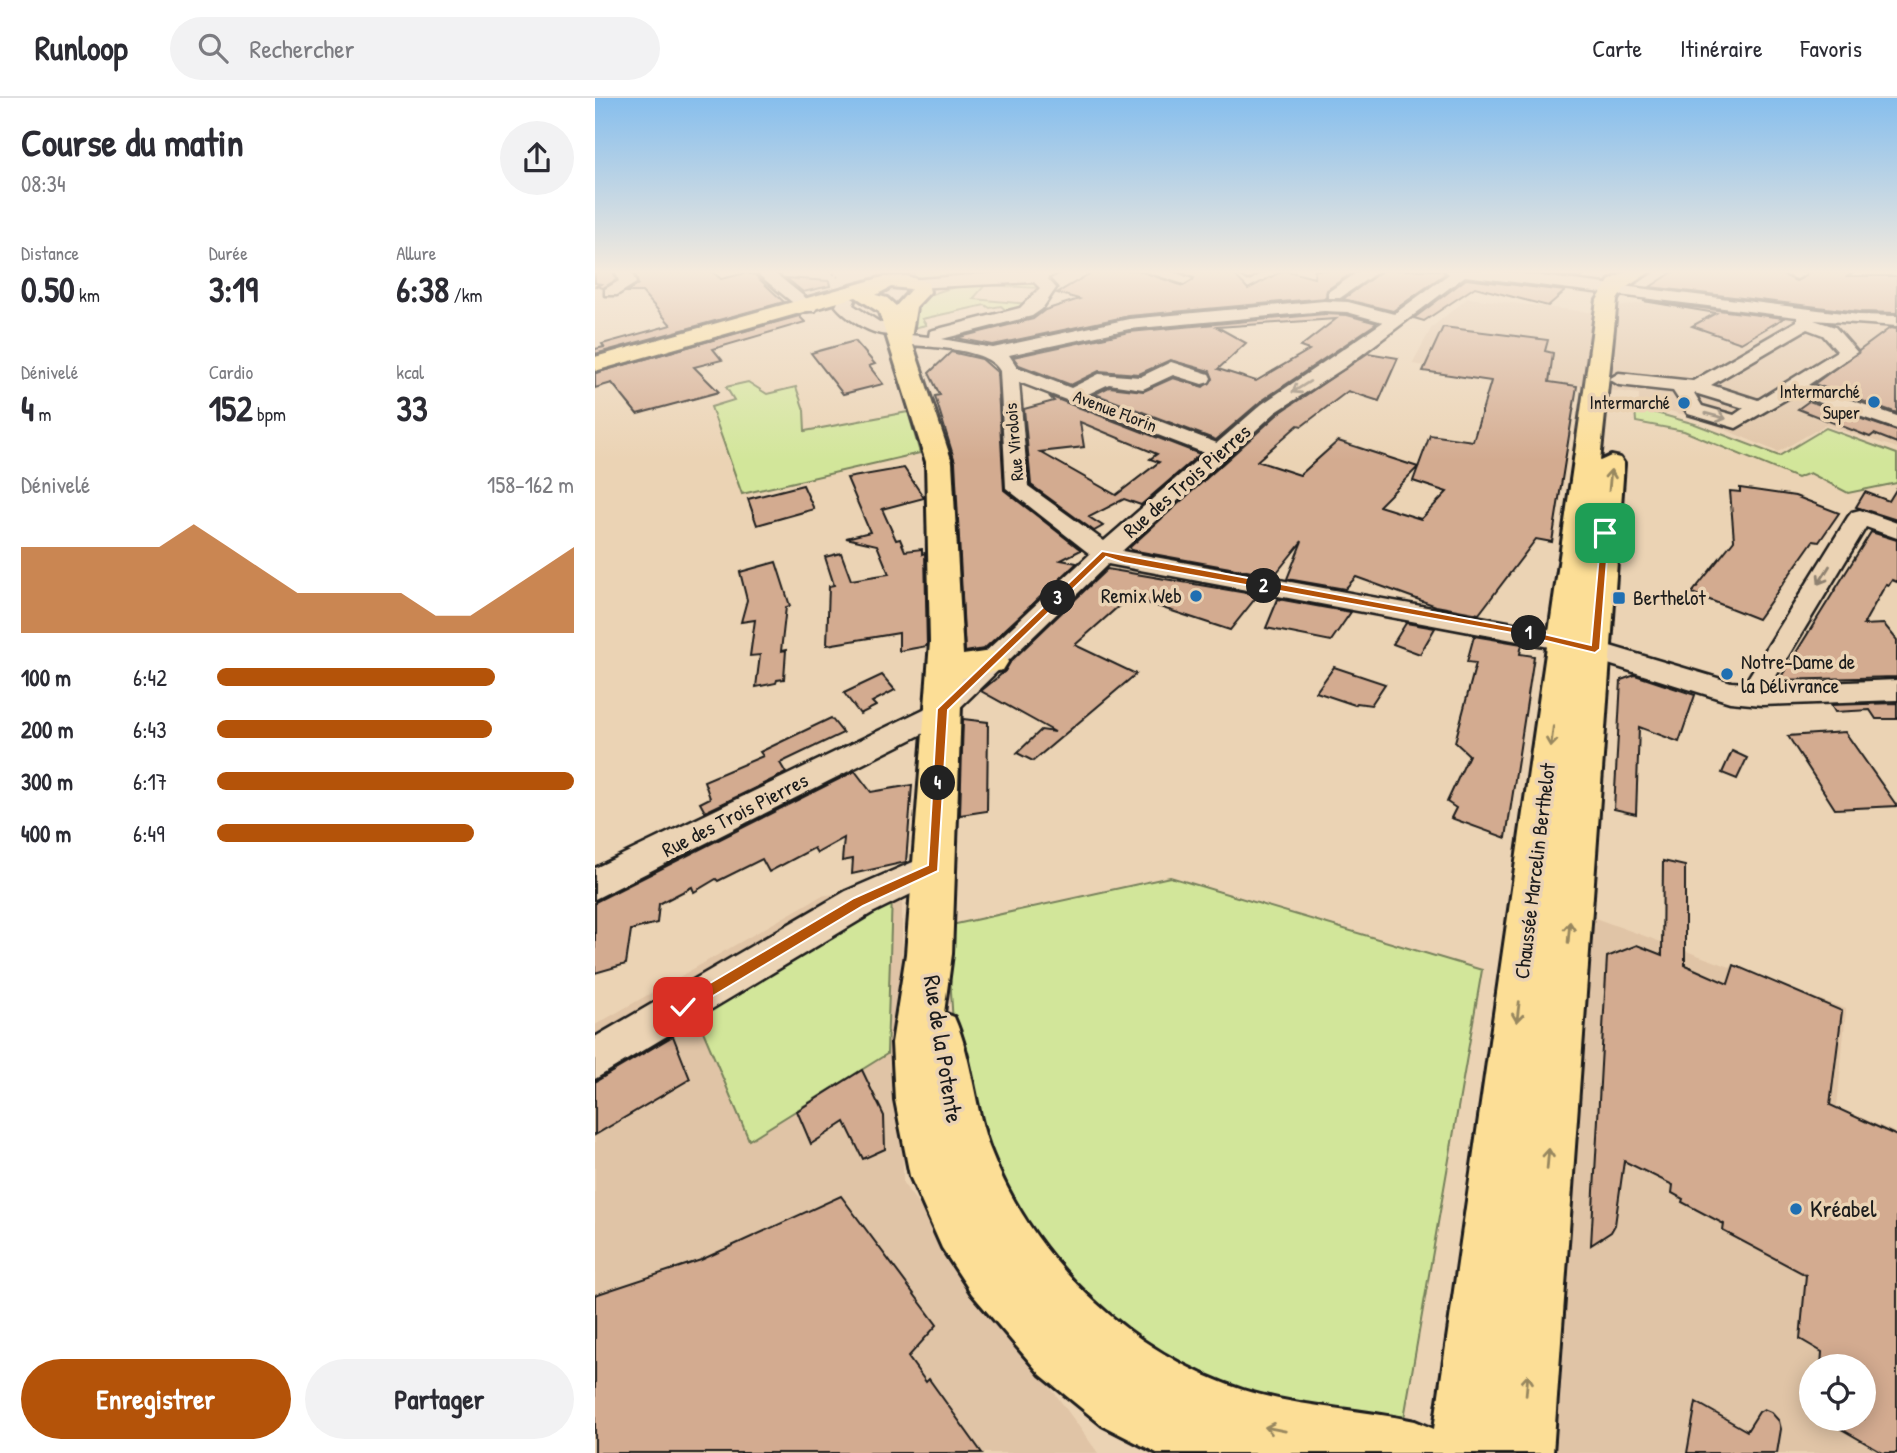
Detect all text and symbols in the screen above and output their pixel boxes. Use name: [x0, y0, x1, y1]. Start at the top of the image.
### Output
search box: [170, 17, 660, 80]
text: Runloop: [35, 26, 128, 70]
icon: search: [194, 29, 232, 67]
text: Rechercher: [250, 31, 355, 66]
text: Carte: [1592, 32, 1642, 64]
text: Itinéraire: [1680, 32, 1762, 64]
text: Favoris: [1800, 32, 1862, 64]
text: Course du matin: [21, 116, 244, 168]
button: share: [500, 121, 574, 195]
text: 08:34: [21, 168, 66, 199]
text: Distance: [21, 240, 79, 266]
text: Durée: [209, 240, 248, 266]
text: Allure: [396, 240, 436, 266]
text: 0.50: [21, 266, 75, 313]
text: 3:19: [209, 266, 258, 313]
text: 6:38: [396, 266, 449, 313]
text: km: [75, 282, 100, 308]
text: /km: [449, 282, 482, 308]
text: Dénivelé: [21, 359, 78, 385]
text: Cardio: [209, 359, 253, 385]
text: kcal: [396, 359, 424, 385]
place label: Intermarché Super: [1779, 379, 1860, 425]
one-way arrow: [1291, 380, 1311, 394]
street label: Avenue Florin: [1070, 383, 1161, 438]
text: 4: [21, 385, 34, 432]
text: 152: [209, 385, 253, 432]
text: 33: [396, 385, 428, 432]
place label: Intermarché: [1589, 390, 1670, 415]
marker: Intermarché Super: [1866, 394, 1882, 410]
marker: Intermarché: [1676, 395, 1692, 411]
text: m: [34, 401, 51, 427]
text: bpm: [253, 401, 286, 427]
street label: Rue Virolois: [998, 402, 1029, 482]
one-way arrow: [1704, 410, 1726, 423]
street label: Rue des Trois Pierres: [1117, 417, 1257, 544]
text: Dénivelé: [21, 469, 90, 500]
text: 158–162 m: [487, 469, 574, 500]
one-way arrow: [1604, 470, 1617, 492]
pin: [1575, 503, 1635, 563]
icon: arrive: [1586, 514, 1624, 552]
one-way arrow: [1817, 565, 1831, 585]
pin: 2: [1247, 568, 1281, 603]
text: 2: [1259, 572, 1268, 598]
pin: 3: [1041, 580, 1075, 616]
place label: Remix Web: [1101, 581, 1182, 610]
place label: Berthelot: [1633, 583, 1707, 612]
text: 3: [1053, 584, 1062, 610]
marker: Remix Web: [1188, 588, 1204, 604]
marker: Berthelot: [1611, 590, 1627, 606]
pin: 1: [1511, 616, 1546, 650]
text: 1: [1525, 619, 1532, 645]
place label: Notre-Dame de la Délivrance: [1741, 647, 1855, 700]
text: 100 m: [21, 662, 71, 693]
text: 6:42: [133, 662, 167, 693]
marker: Notre-Dame de la Délivrance: [1719, 666, 1735, 682]
text: 200 m: [21, 714, 73, 745]
text: 6:43: [133, 714, 166, 745]
one-way arrow: [1545, 726, 1558, 748]
street label: Chaussée Marcelin Berthelot: [1507, 761, 1562, 981]
street label: Rue des Trois Pierres: [657, 765, 813, 864]
text: 300 m: [21, 766, 73, 797]
text: 6:17: [133, 766, 167, 797]
pin: 4: [921, 766, 955, 800]
text: 4: [934, 769, 941, 795]
text: 400 m: [21, 818, 71, 849]
text: 6:49: [133, 818, 165, 849]
one-way arrow: [1563, 921, 1576, 944]
street label: Rue de la Potente: [917, 973, 972, 1125]
pin: [653, 977, 713, 1037]
icon: check: [664, 988, 702, 1026]
one-way arrow: [1511, 1000, 1524, 1023]
one-way arrow: [1542, 1148, 1555, 1170]
place label: Kréabel: [1810, 1192, 1877, 1224]
marker: Kréabel: [1788, 1201, 1804, 1217]
map controls: [1799, 1354, 1876, 1431]
button: locate: [1799, 1354, 1876, 1431]
button: Enregistrer: [21, 1359, 291, 1439]
button: Partager: [305, 1359, 574, 1439]
one-way arrow: [1521, 1374, 1534, 1397]
one-way arrow: [1264, 1422, 1287, 1435]

